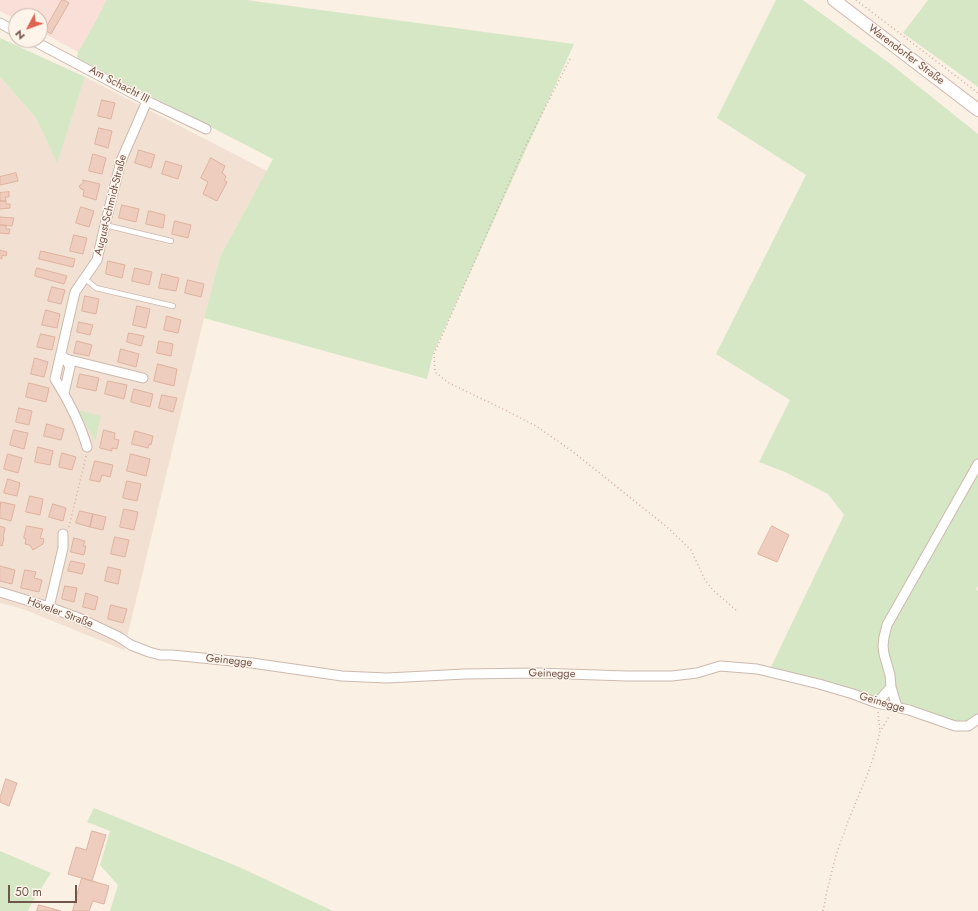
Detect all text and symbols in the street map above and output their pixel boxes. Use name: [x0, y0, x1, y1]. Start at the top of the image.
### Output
north arrow: [8, 8, 48, 48]
street label: Warendorfer Straße: [865, 22, 947, 88]
text: N: [11, 27, 29, 44]
street label: Am Schacht III: [87, 64, 151, 106]
street label: August-Schmidt-Straße: [92, 153, 130, 257]
street label: Höveler Straße: [25, 595, 95, 631]
street label: Geinegge: [205, 652, 253, 670]
street label: Geinegge: [529, 667, 575, 681]
street label: Geinegge: [858, 690, 906, 716]
scale bar: [10, 877, 79, 903]
text: 50 m: [15, 883, 42, 901]

